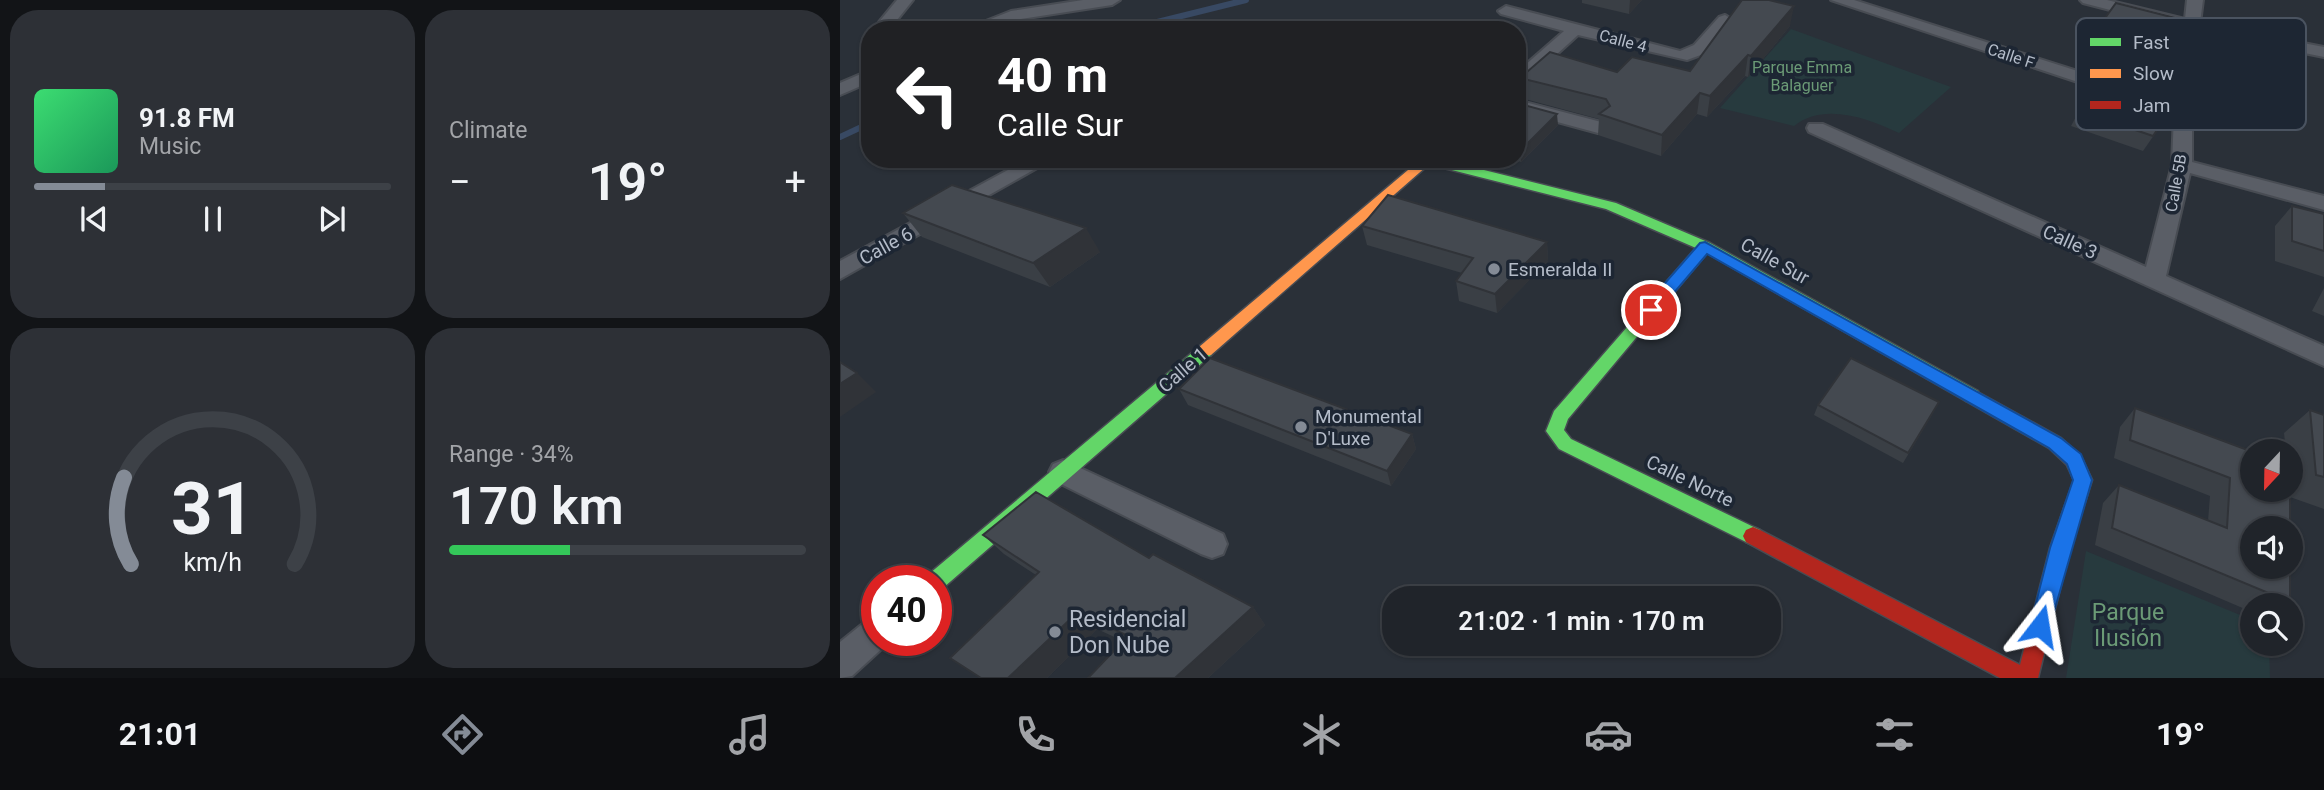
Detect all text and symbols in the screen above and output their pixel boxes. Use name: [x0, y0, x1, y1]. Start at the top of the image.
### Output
legend: [2076, 18, 2306, 130]
street label: Calle 4: [1597, 26, 1649, 56]
text: Fast: [2133, 31, 2170, 54]
street label: Calle F: [1985, 40, 2037, 73]
text: 40 m: [997, 47, 1108, 104]
icon: left: [882, 49, 973, 140]
park label: Parque Emma Balaguer: [1752, 58, 1852, 95]
text: Slow: [2133, 62, 2174, 85]
text: Jam: [2133, 94, 2170, 117]
text: 91.8 FM: [139, 103, 235, 133]
text: Calle Sur: [997, 106, 1123, 144]
text: Climate: [449, 117, 528, 144]
text: Music: [139, 133, 201, 160]
text: 19°: [588, 152, 667, 213]
street label: Calle 5B: [2162, 153, 2190, 213]
text: −: [449, 160, 471, 204]
text: +: [784, 160, 806, 204]
icon: previous: [75, 200, 113, 238]
icon: pause: [194, 200, 232, 238]
icon: next: [313, 200, 351, 238]
street label: Calle 3: [2039, 220, 2101, 264]
street label: Calle 6: [855, 222, 917, 270]
street label: Calle Sur: [1737, 233, 1814, 289]
place label: Esmeralda II: [1508, 258, 1612, 281]
marker: Esmeralda II: [1486, 261, 1502, 277]
pin: [1621, 280, 1681, 340]
icon: arrive: [1632, 291, 1670, 329]
street label: Calle 1: [1154, 342, 1212, 398]
place label: Monumental D'Luxe: [1315, 405, 1422, 450]
marker: Monumental D'Luxe: [1293, 419, 1309, 435]
north arrow: [2240, 439, 2303, 502]
map controls: [2240, 439, 2303, 656]
text: Range · 34%: [449, 441, 574, 468]
street label: Calle Norte: [1643, 450, 1737, 512]
text: 31: [171, 466, 254, 552]
text: 170 km: [449, 476, 624, 537]
button: sound: [2240, 516, 2303, 579]
text: km/h: [183, 548, 242, 577]
speed limit sign: 40: [861, 565, 952, 656]
position arrow: [2003, 589, 2077, 663]
button: search: [2240, 593, 2303, 656]
park label: Parque Ilusión: [2092, 599, 2164, 652]
place label: Residencial Don Nube: [1069, 606, 1186, 659]
text: 21:02 · 1 min · 170 m: [1458, 606, 1705, 636]
marker: Residencial Don Nube: [1047, 624, 1063, 640]
icon: directions: [438, 710, 487, 759]
icon: music: [725, 710, 774, 759]
icon: phone: [1011, 710, 1060, 759]
icon: climate: [1297, 710, 1346, 759]
icon: car: [1584, 710, 1633, 759]
icon: filters: [1870, 710, 1919, 759]
text: 21:01: [119, 715, 201, 753]
text: 19°: [2156, 715, 2205, 753]

